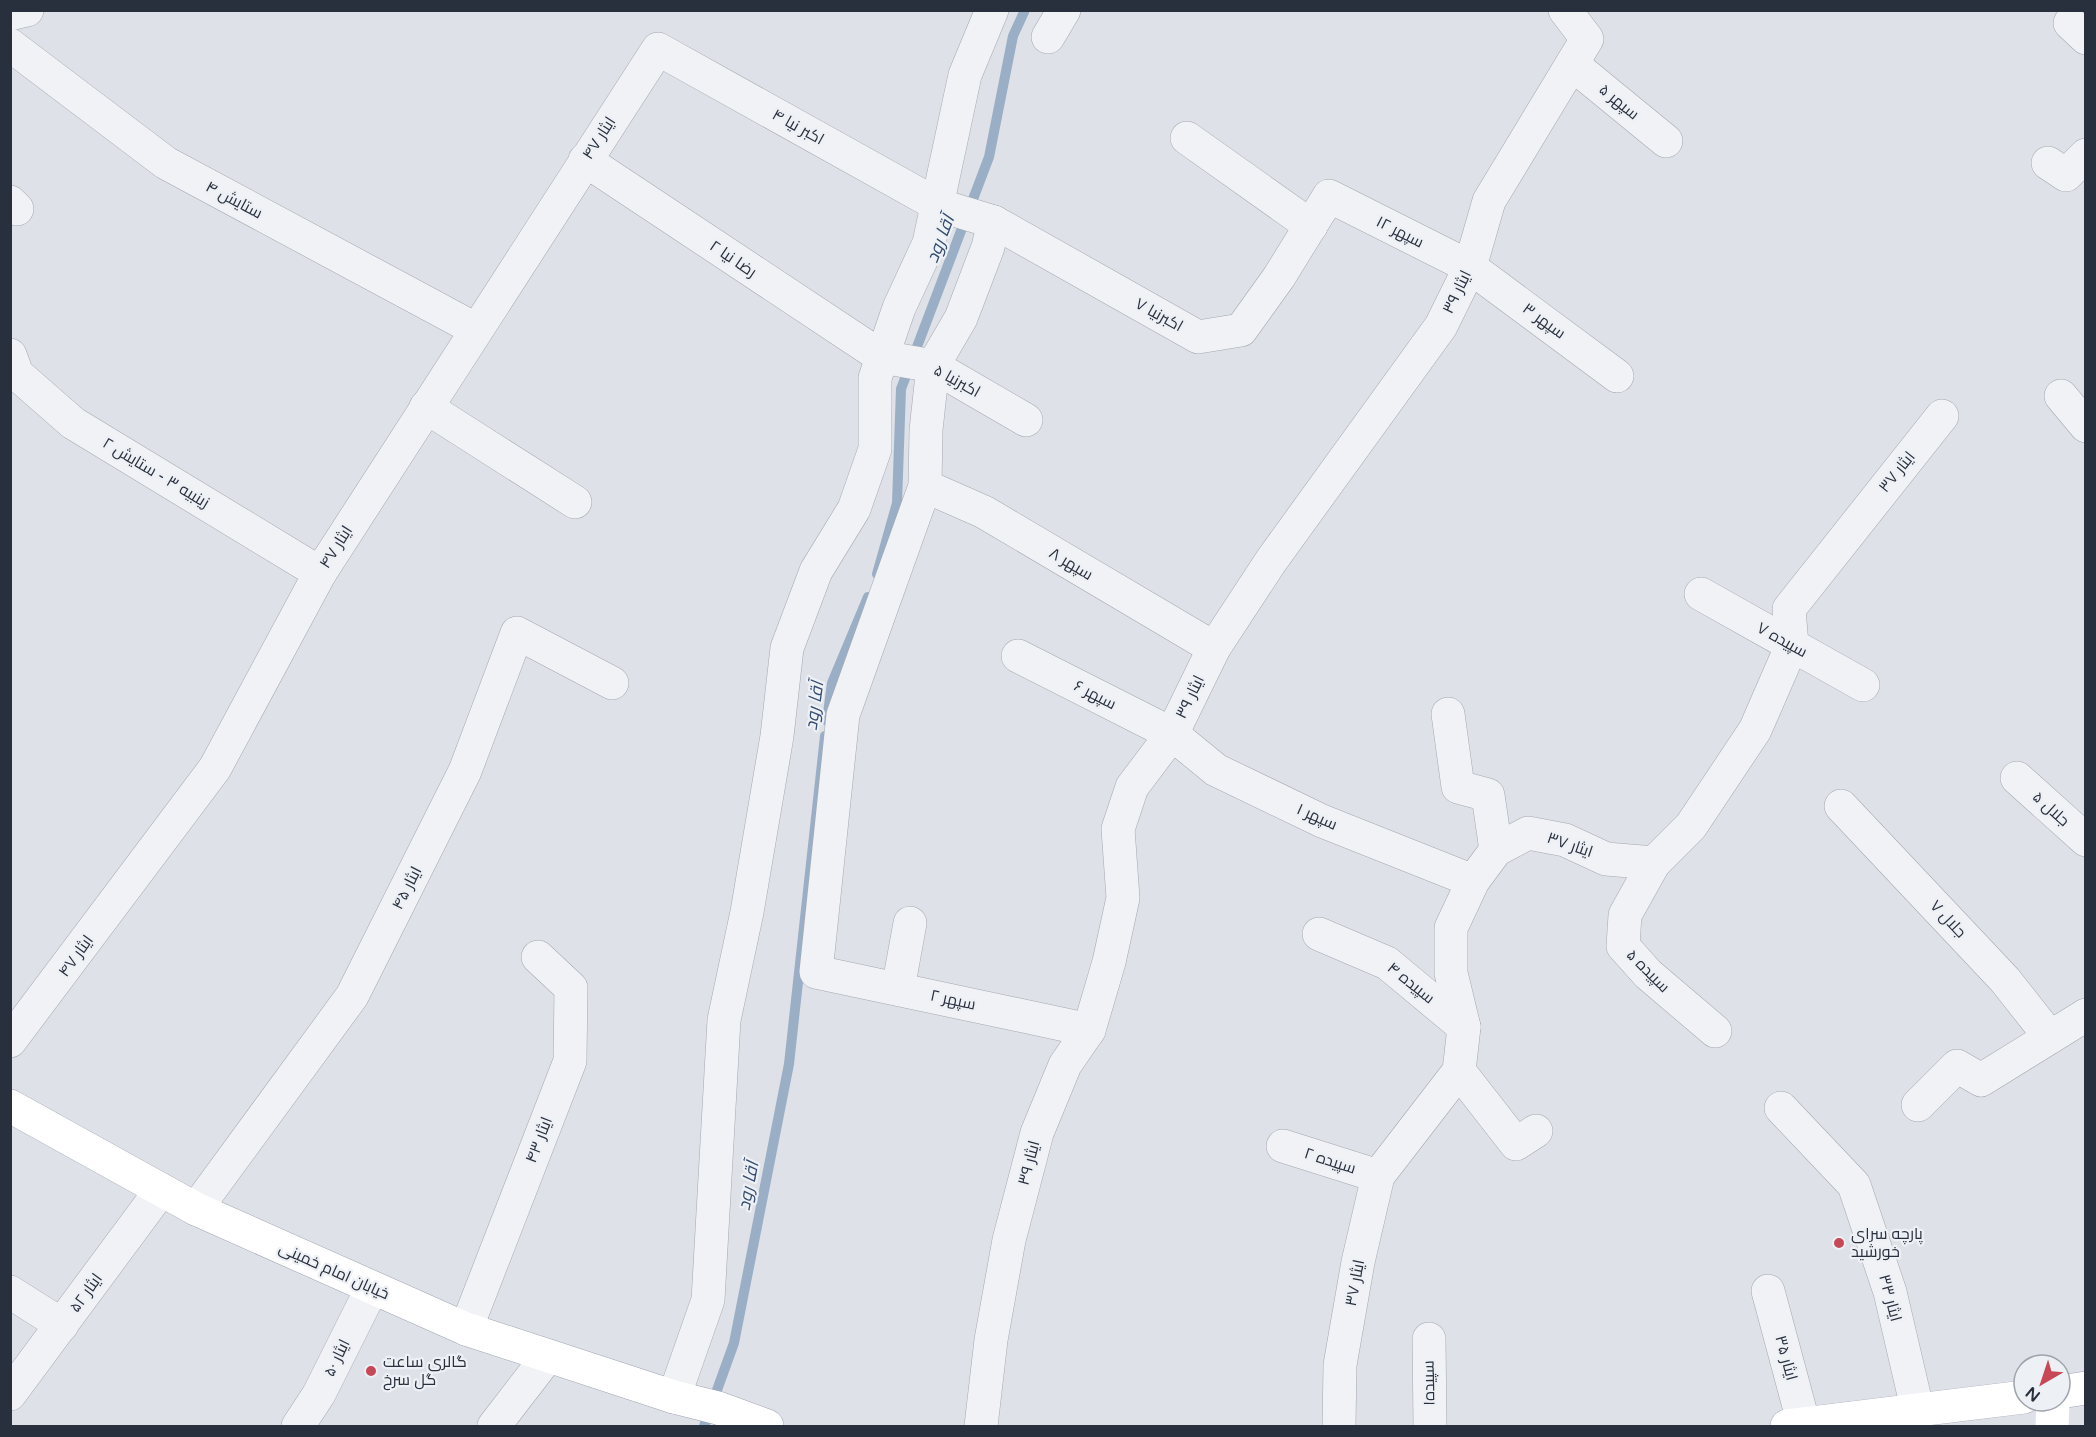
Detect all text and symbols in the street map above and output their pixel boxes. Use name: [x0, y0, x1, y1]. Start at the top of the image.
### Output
street label: سپهر ۵: [1595, 80, 1643, 124]
street label: اکبر نیا ۴: [768, 105, 828, 149]
street label: ایثار ۴۷: [578, 113, 620, 163]
street label: ستایش ۴: [202, 177, 266, 223]
water label: آقا رود: [921, 208, 961, 266]
street label: سپهر ۱۲: [1373, 212, 1427, 252]
street label: رضا نیا ۲: [706, 236, 760, 282]
street label: ایثار ۳۹: [1438, 267, 1476, 317]
street label: اکبرنیا ۷: [1132, 294, 1186, 336]
street label: سپهر ۳: [1519, 299, 1569, 343]
street label: اکبرنیا ۵: [930, 360, 984, 402]
street label: زینبیه ۳ - ستایش ۲: [99, 433, 213, 513]
street label: ایثار ۳۷: [1874, 447, 1920, 497]
street label: ایثار ۴۷: [315, 522, 357, 572]
street label: سپهر ۸: [1046, 543, 1096, 585]
street label: سپیده ۷: [1753, 618, 1811, 662]
street label: ایثار ۳۹: [1171, 672, 1209, 722]
water label: آقا رود: [800, 676, 829, 732]
street label: سپهر ۶: [1070, 676, 1120, 714]
street label: جلال ۵: [2028, 787, 2074, 831]
street label: سپهر ۱: [1294, 799, 1340, 835]
street label: ایثار ۳۷: [1544, 828, 1596, 862]
street label: ایثار ۴۵: [388, 863, 426, 913]
street label: جلال ۷: [1926, 896, 1970, 942]
street label: ایثار ۴۷: [54, 931, 98, 981]
street label: سپیده ۵: [1622, 945, 1674, 997]
street label: سپیده ۴: [1383, 958, 1439, 1008]
street label: سپهر ۲: [928, 985, 978, 1015]
street label: ایثار ۴۳: [521, 1114, 557, 1166]
street label: ایثار ۳۹: [1013, 1138, 1045, 1188]
street label: سپیده ۲: [1302, 1143, 1358, 1179]
water label: آقا رود: [733, 1156, 764, 1212]
place label: پارچه سرای خورشید: [1851, 1224, 1924, 1262]
marker: پارچه سرای خورشید: [1832, 1236, 1846, 1250]
street label: خیابان امام خمینی: [275, 1238, 392, 1305]
street label: ایثار ۳۷: [1341, 1258, 1369, 1308]
street label: ایثار ۵۲: [65, 1270, 107, 1316]
street label: ایثار ۳۳: [1874, 1272, 1906, 1324]
street label: ایثار ۳۵: [1770, 1333, 1802, 1383]
street label: ایثار ۵۰: [319, 1336, 355, 1380]
place label: گالری ساعت گل سرخ: [383, 1352, 467, 1391]
north arrow: [2012, 1353, 2072, 1413]
street label: سپیده۱: [1419, 1360, 1439, 1406]
marker: گالری ساعت گل سرخ: [364, 1364, 378, 1378]
text: N: [2022, 1382, 2044, 1406]

